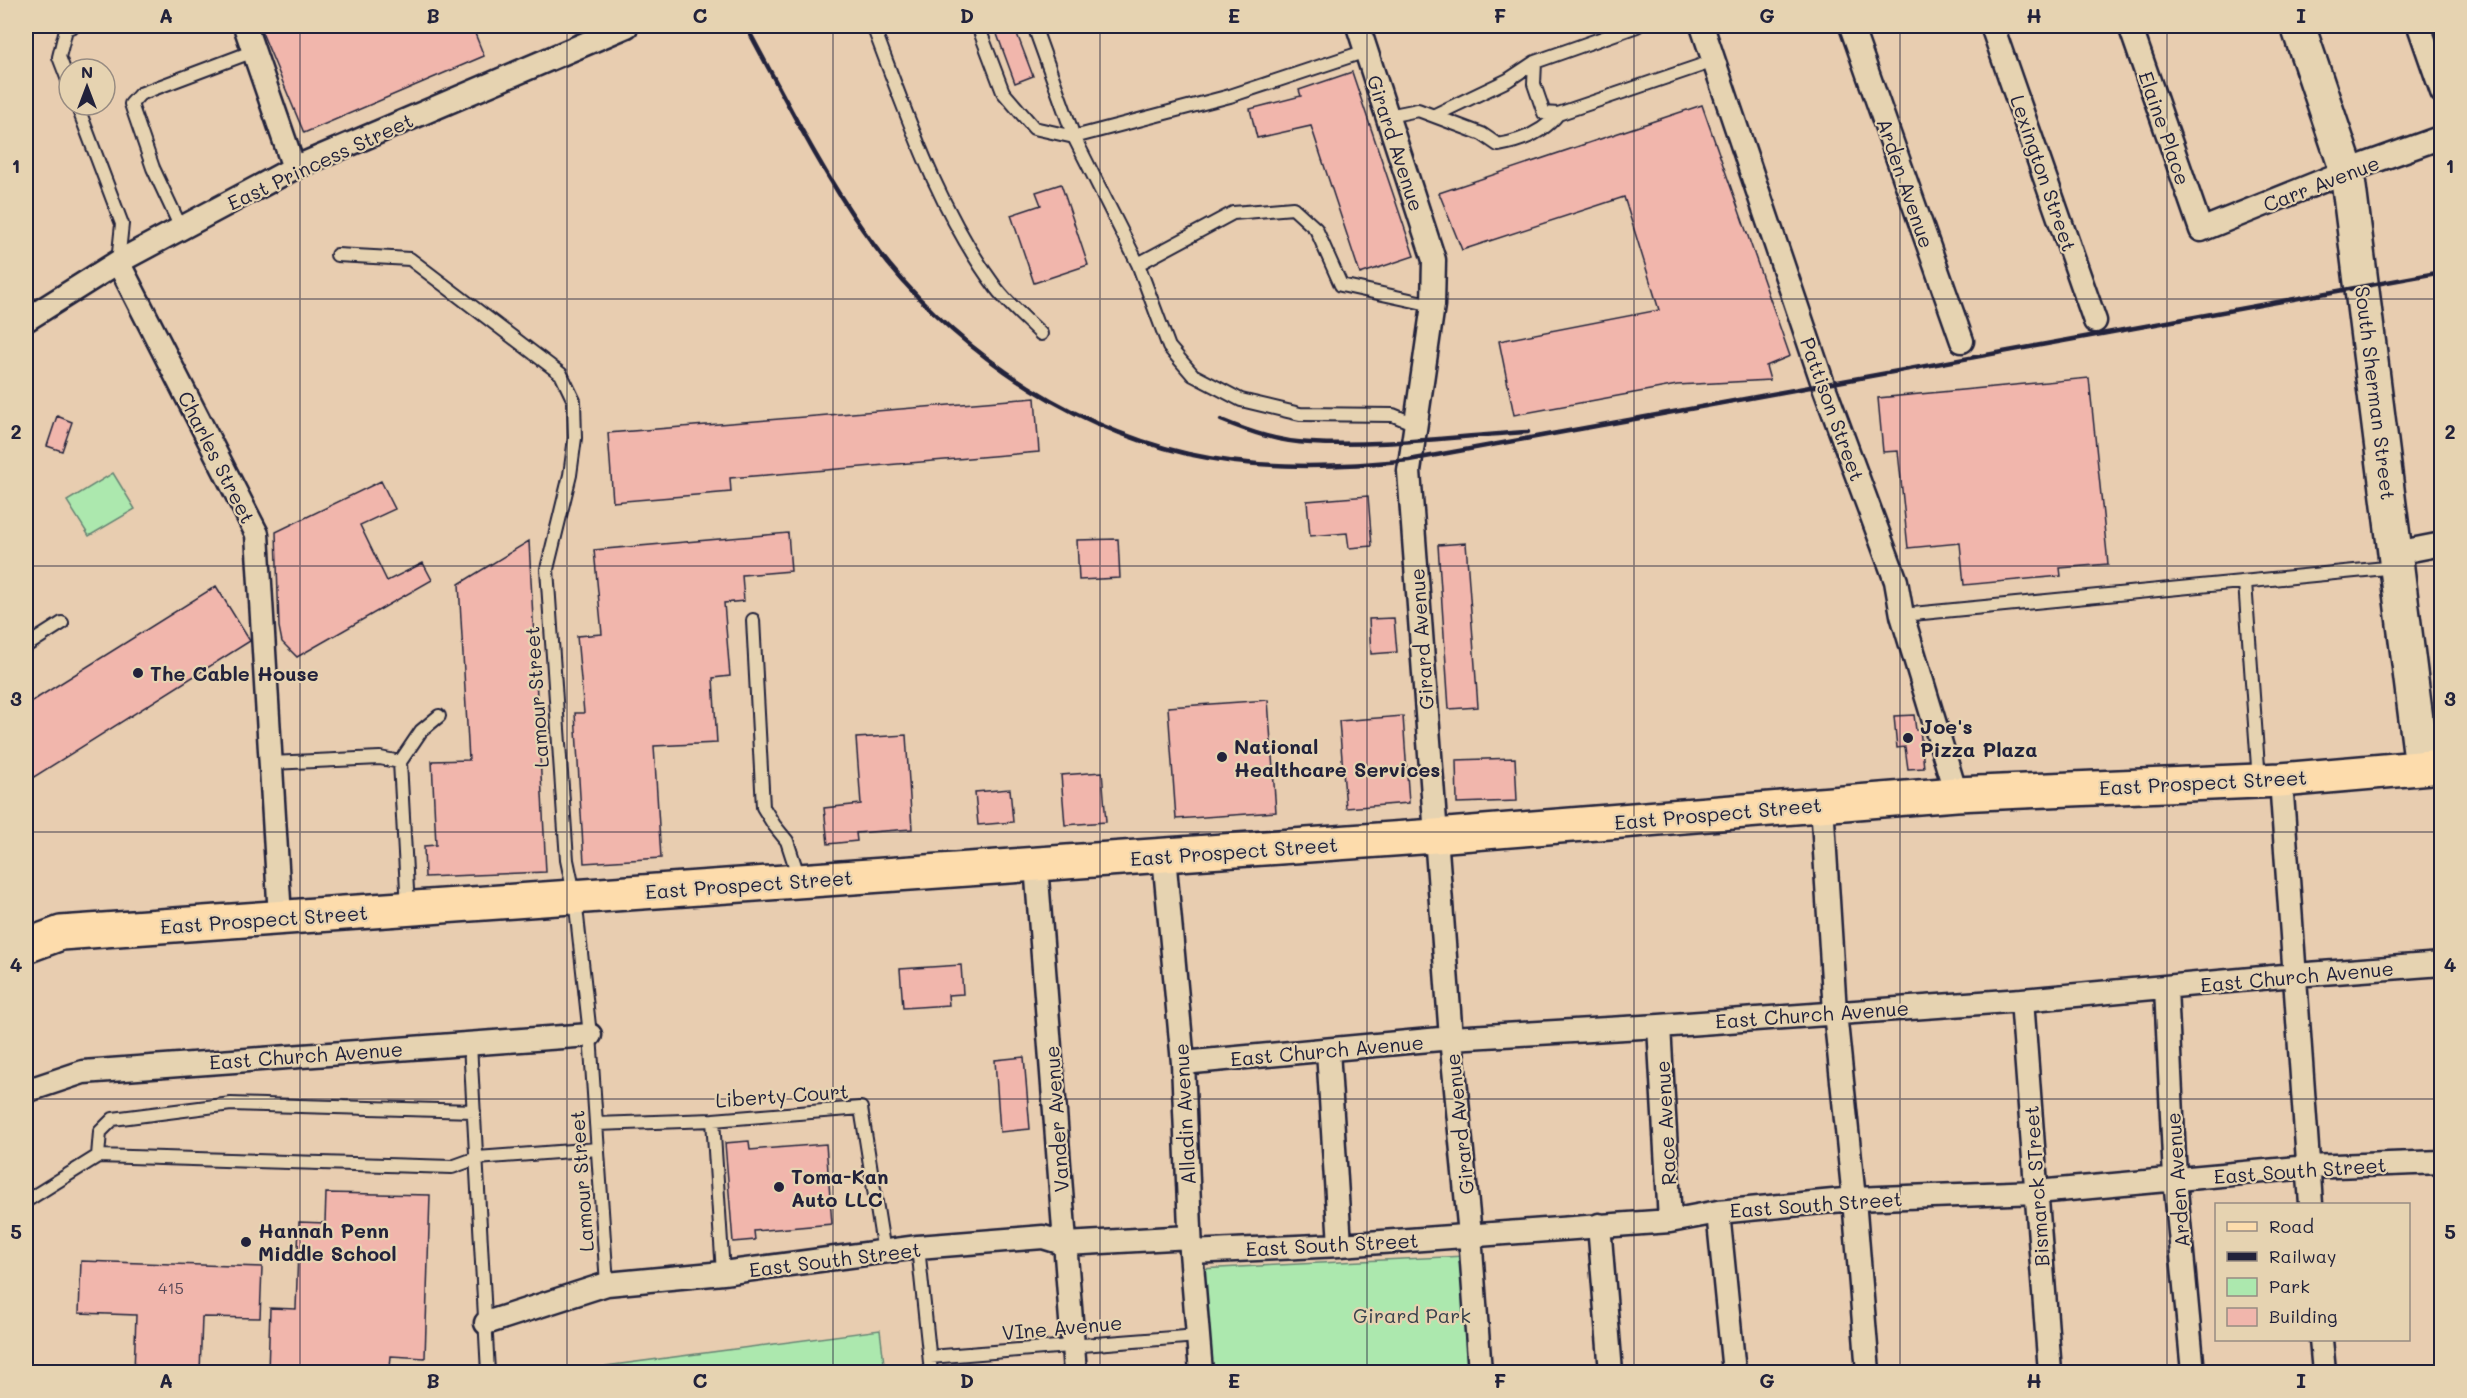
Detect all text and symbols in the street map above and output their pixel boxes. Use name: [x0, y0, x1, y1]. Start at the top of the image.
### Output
text: A: [159, 2, 173, 28]
text: B: [426, 2, 440, 28]
text: C: [693, 2, 708, 28]
text: D: [960, 2, 974, 28]
text: E: [1228, 2, 1240, 28]
text: F: [1494, 2, 1507, 28]
text: G: [1759, 2, 1775, 28]
text: H: [2026, 2, 2042, 28]
text: I: [2296, 2, 2306, 28]
north arrow: [57, 57, 117, 117]
text: N: [81, 61, 93, 82]
street label: Elaine Place: [2133, 68, 2197, 188]
street label: Girard Avenue: [1362, 72, 1430, 214]
street label: Lexington Street: [2005, 91, 2083, 255]
street label: East Princess Street: [223, 107, 417, 215]
street label: Arden Avenue: [1872, 115, 1940, 251]
street label: Carr Avenue: [2259, 149, 2383, 217]
text: 1: [12, 152, 20, 178]
text: 1: [2446, 152, 2454, 178]
street label: South Sherman Street: [2350, 285, 2402, 501]
street label: Pattison Street: [1795, 334, 1871, 484]
street label: Charles Street: [172, 386, 262, 528]
text: 2: [10, 418, 22, 444]
text: 2: [2444, 418, 2456, 444]
street label: Girard Avenue: [1403, 567, 1439, 711]
street label: Lamour Street: [518, 625, 554, 769]
place label: The Cable House: [150, 660, 319, 686]
marker: The Cable House: [131, 666, 145, 680]
text: 3: [10, 685, 22, 711]
text: 3: [2444, 685, 2456, 711]
place label: Joe's Pizza Plaza: [1920, 713, 2037, 762]
marker: Joe's Pizza Plaza: [1901, 731, 1915, 745]
place label: National Healthcare Services: [1234, 733, 1440, 782]
marker: National Healthcare Services: [1215, 750, 1229, 764]
street label: East Prospect Street: [2098, 764, 2308, 800]
street label: East Prospect Street: [1613, 791, 1823, 835]
street label: East Prospect Street: [1129, 831, 1339, 871]
street label: East Prospect Street: [644, 864, 854, 904]
street label: East Prospect Street: [159, 899, 369, 939]
text: 4: [10, 951, 23, 977]
text: 4: [2444, 951, 2457, 977]
street label: East Church Avenue: [2199, 955, 2395, 997]
street label: East Church Avenue: [1714, 994, 1910, 1034]
street label: East Church Avenue: [1229, 1029, 1425, 1071]
street label: East Church Avenue: [208, 1035, 404, 1075]
street label: Alladin Avenue: [1167, 1043, 1201, 1185]
street label: Vander Avenue: [1038, 1045, 1074, 1193]
street label: Girard Avenue: [1439, 1052, 1479, 1196]
street label: Race Avenue: [1649, 1060, 1681, 1186]
street label: Liberty Court: [715, 1077, 849, 1113]
street label: Bismarck STreet: [2017, 1105, 2055, 1267]
street label: Lamour Street: [563, 1109, 599, 1253]
street label: Arden Avenue: [2159, 1111, 2195, 1249]
street label: East South Street: [2213, 1151, 2387, 1189]
place label: Toma-Kan Auto LLC: [791, 1163, 888, 1212]
marker: Toma-Kan Auto LLC: [772, 1180, 786, 1194]
street label: East South Street: [1729, 1185, 1903, 1223]
legend: [2215, 1203, 2410, 1341]
text: Road: [2269, 1214, 2314, 1238]
place label: Hannah Penn Middle School: [258, 1217, 397, 1266]
text: 5: [10, 1218, 22, 1244]
text: 5: [2444, 1218, 2456, 1244]
street label: East South Street: [1245, 1226, 1419, 1262]
marker: Hannah Penn Middle School: [239, 1235, 253, 1249]
street label: East South Street: [748, 1236, 922, 1282]
text: Railway: [2269, 1244, 2336, 1268]
text: Park: [2269, 1274, 2310, 1298]
house number: 415: [158, 1277, 184, 1298]
park label: Girard Park: [1353, 1302, 1471, 1328]
text: Building: [2269, 1304, 2337, 1328]
street label: VIne Avenue: [1001, 1309, 1123, 1345]
text: A: [159, 1367, 173, 1393]
text: B: [426, 1367, 440, 1393]
text: C: [693, 1367, 708, 1393]
text: D: [960, 1367, 974, 1393]
text: E: [1228, 1367, 1240, 1393]
text: F: [1494, 1367, 1507, 1393]
text: G: [1759, 1367, 1775, 1393]
text: H: [2026, 1367, 2042, 1393]
text: I: [2296, 1367, 2306, 1393]

